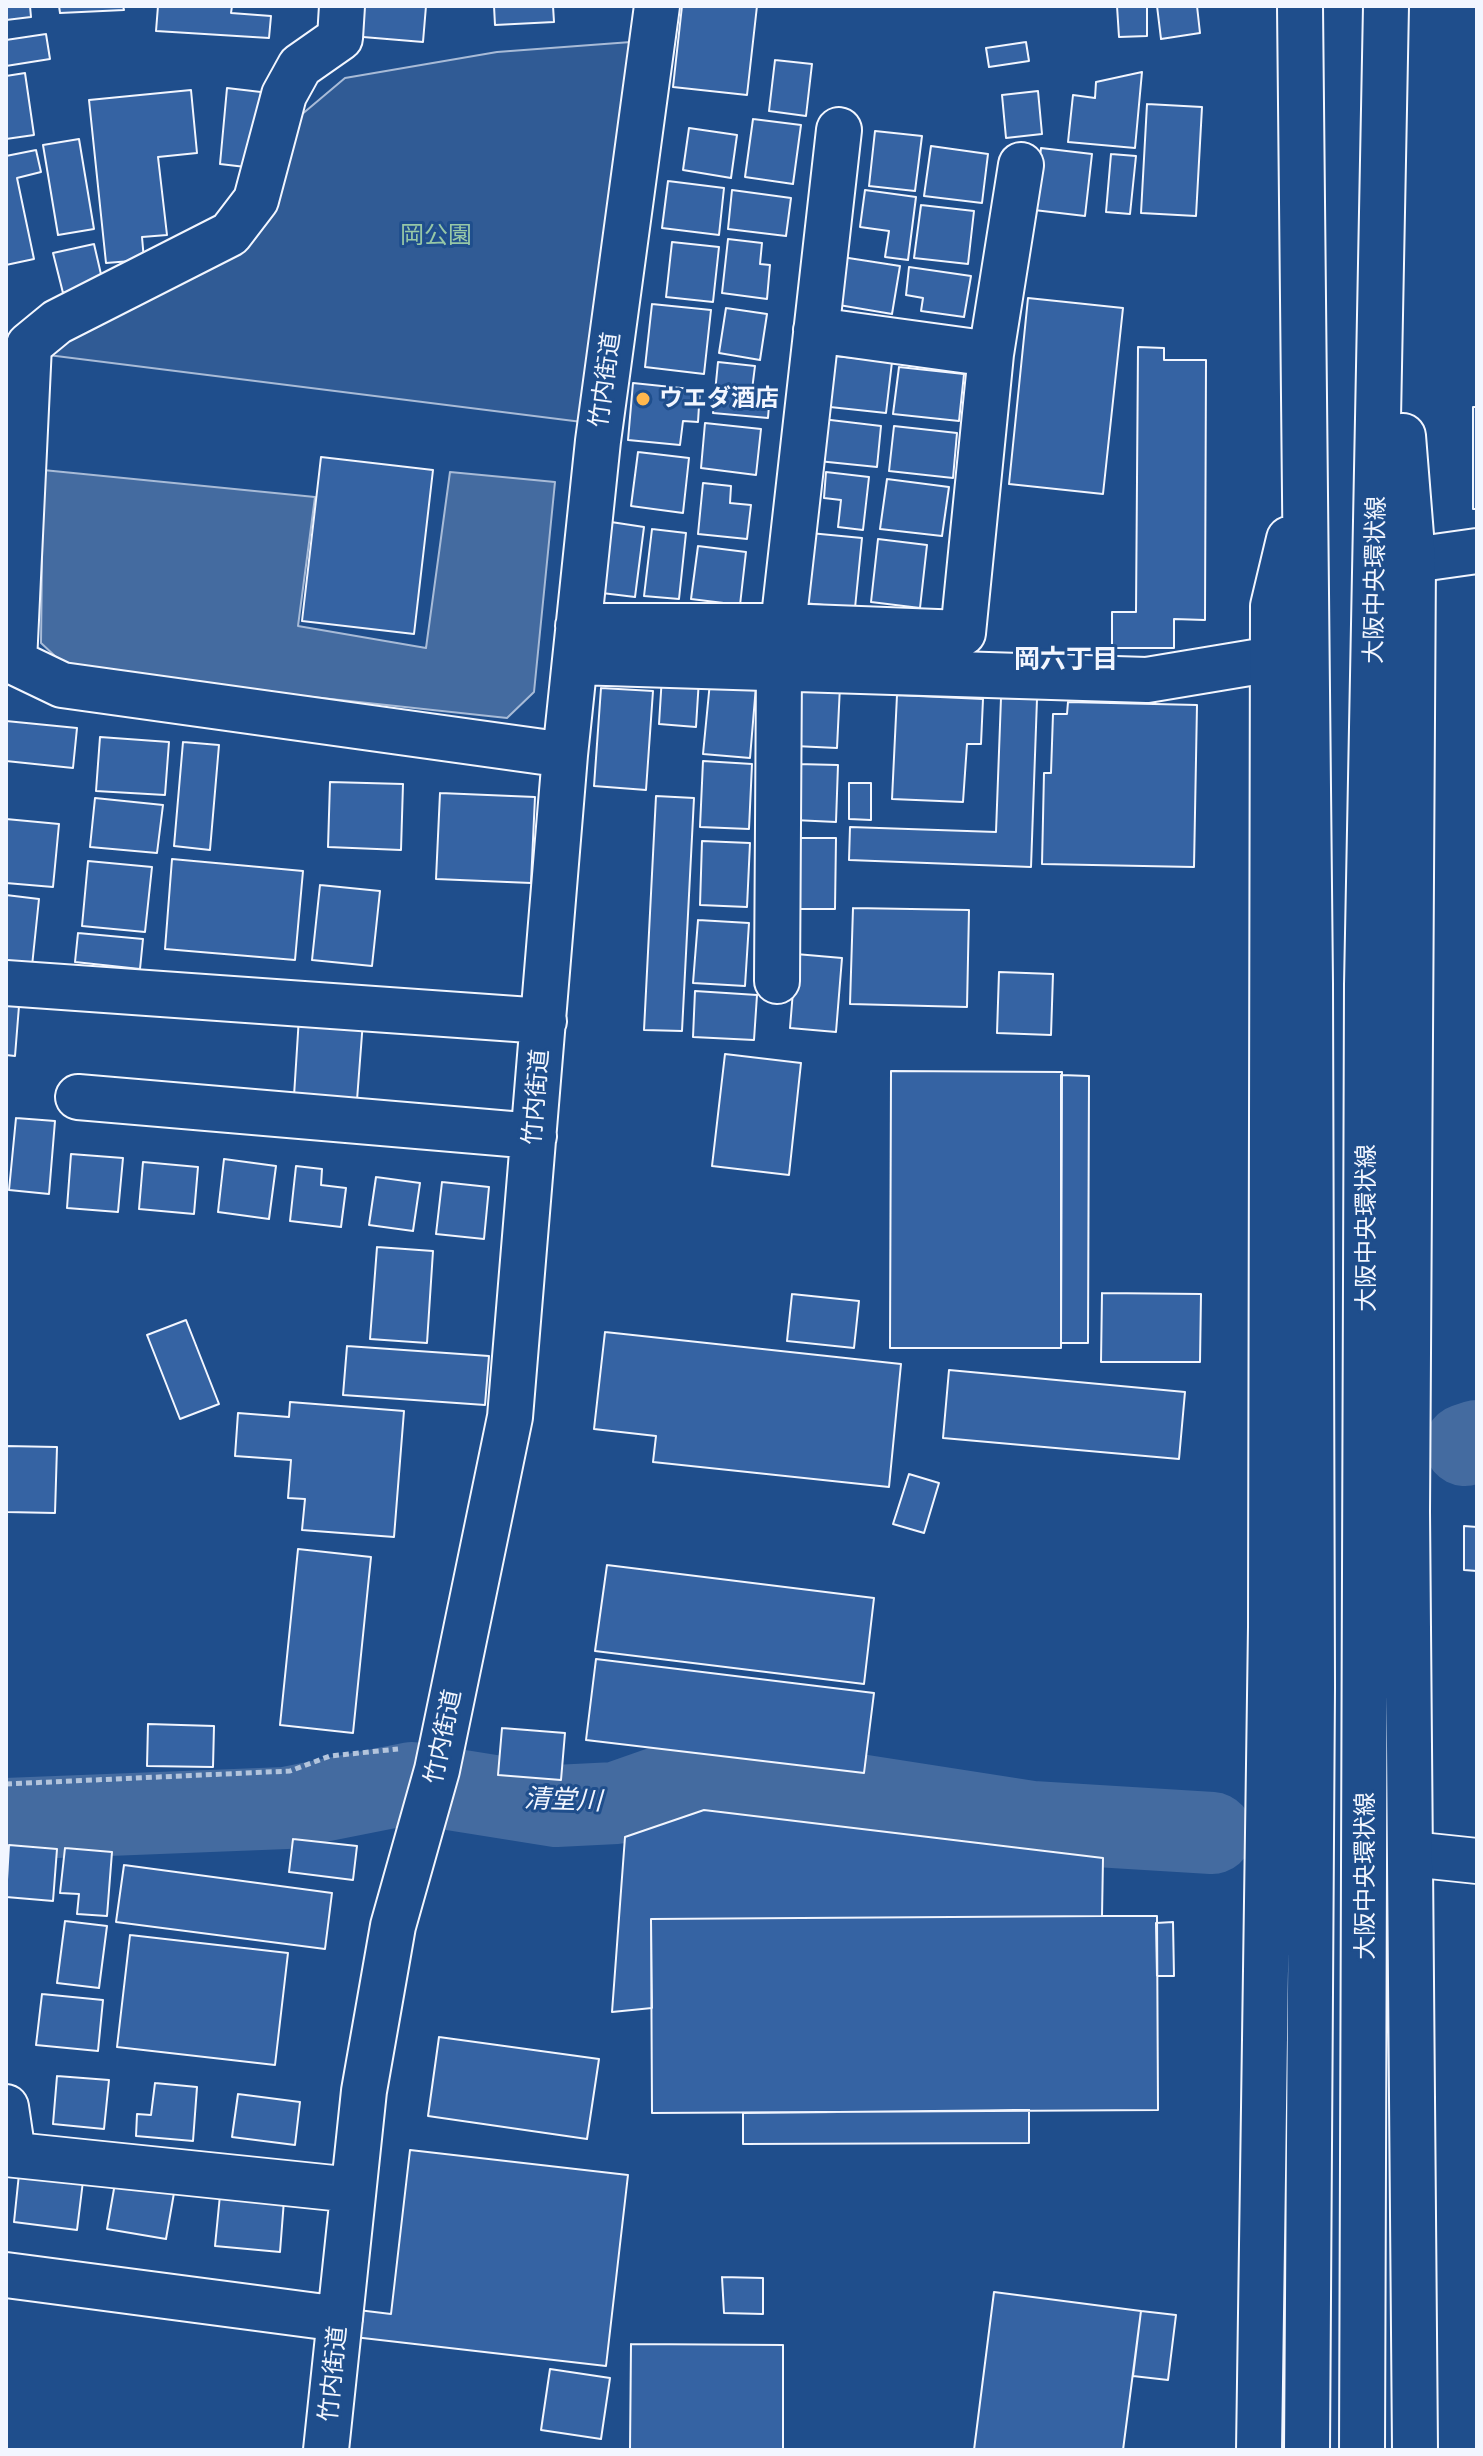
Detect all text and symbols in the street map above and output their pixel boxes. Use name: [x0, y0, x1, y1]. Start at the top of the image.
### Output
park label: 岡公園: [400, 222, 472, 250]
street label: 竹内街道: [585, 330, 627, 430]
place label: ウエダ酒店: [659, 385, 779, 413]
marker: ウエダ酒店: [634, 390, 652, 408]
street label: 大阪中央環状線: [1360, 496, 1392, 664]
district label: 岡六丁目: [1014, 645, 1118, 677]
street label: 竹内街道: [518, 1048, 556, 1146]
street label: 大阪中央環状線: [1353, 1144, 1381, 1312]
street label: 竹内街道: [420, 1687, 468, 1787]
water label: 清堂川: [523, 1784, 603, 1818]
street label: 大阪中央環状線: [1352, 1792, 1380, 1960]
street label: 竹内街道: [315, 2325, 353, 2423]

